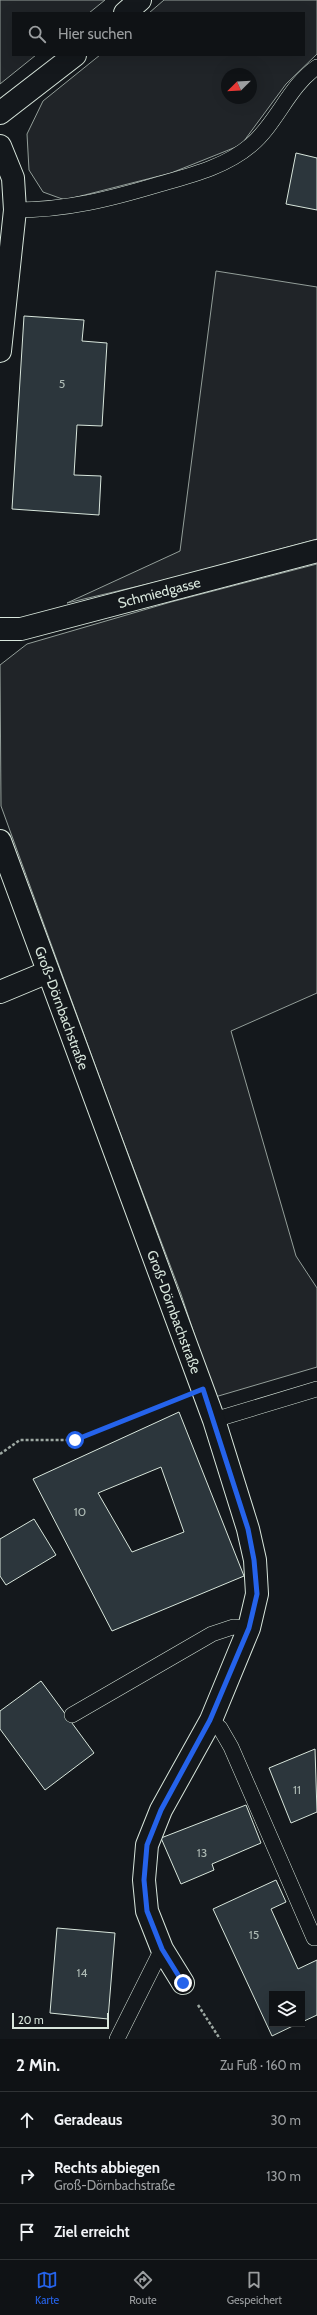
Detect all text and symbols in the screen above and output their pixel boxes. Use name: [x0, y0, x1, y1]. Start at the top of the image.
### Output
search box: [12, 12, 305, 56]
icon: search: [26, 23, 48, 45]
text: Hier suchen: [58, 25, 133, 43]
north arrow: [221, 68, 257, 104]
house number: 5: [59, 376, 65, 391]
street label: Schmiedgasse: [116, 573, 203, 612]
street label: Groß-Dörnbachstraße: [31, 944, 93, 1072]
street label: Groß-Dörnbachstraße: [143, 1248, 205, 1376]
route start: [66, 1431, 84, 1449]
house number: 10: [74, 1504, 86, 1519]
house number: 11: [293, 1782, 301, 1797]
house number: 13: [197, 1845, 207, 1860]
house number: 15: [249, 1927, 259, 1942]
house number: 14: [77, 1965, 87, 1980]
route end: [174, 1974, 192, 1992]
map controls: [269, 1991, 305, 2027]
button: layers: [269, 1991, 305, 2027]
scale bar: [12, 2011, 109, 2030]
text: 20 m: [18, 2013, 44, 2027]
text: 2 Min.: [16, 2055, 60, 2075]
text: Zu Fuß · 160 m: [220, 2057, 301, 2073]
icon: ahead: [16, 2109, 38, 2131]
text: Geradeaus: [54, 2111, 122, 2129]
text: 30 m: [271, 2112, 301, 2128]
text: Rechts abbiegen: [54, 2159, 160, 2177]
icon: right: [16, 2165, 38, 2187]
text: 130 m: [266, 2168, 301, 2184]
text: Groß-Dörnbachstraße: [54, 2177, 175, 2193]
icon: arrive: [16, 2221, 38, 2243]
text: Ziel erreicht: [54, 2223, 130, 2241]
tab: Karte: [35, 2269, 59, 2307]
tab: Route: [129, 2269, 157, 2307]
tab: Gespeichert: [227, 2269, 282, 2307]

